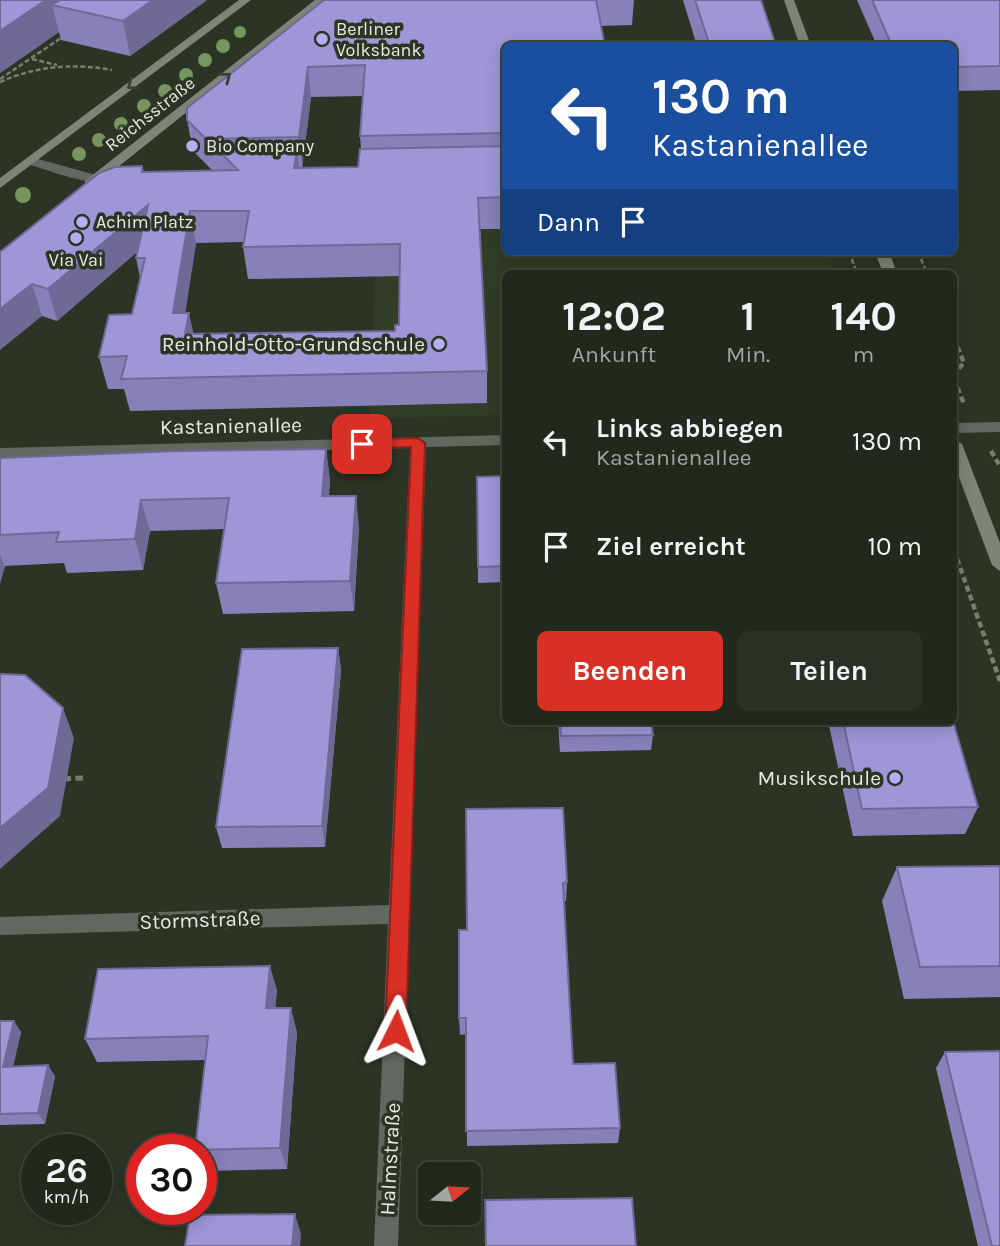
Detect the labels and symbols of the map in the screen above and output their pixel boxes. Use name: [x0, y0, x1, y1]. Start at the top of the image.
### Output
place label: Berliner Volksbank: [336, 18, 422, 61]
marker: Berliner Volksbank: [314, 31, 330, 47]
street label: Reichsstraße: [101, 72, 199, 156]
one-way arrow: [218, 72, 230, 85]
one-way arrow: [128, 76, 140, 89]
place label: Bio Company: [206, 135, 315, 157]
marker: Bio Company: [184, 138, 200, 154]
place label: Achim Platz: [96, 211, 193, 233]
marker: Achim Platz: [74, 214, 90, 230]
marker: Via Vai: [68, 230, 84, 246]
place label: Via Vai: [49, 249, 103, 271]
place label: Reinhold-Otto-Grundschule: [162, 332, 425, 356]
marker: Reinhold-Otto-Grundschule: [431, 336, 447, 352]
street label: Kastanienallee: [160, 413, 302, 439]
pin: [332, 414, 392, 474]
place label: Musikschule: [757, 766, 881, 790]
marker: Musikschule: [887, 770, 903, 786]
street label: Stormstraße: [139, 906, 261, 934]
position arrow: [359, 994, 433, 1068]
street label: Halmstraße: [375, 1102, 405, 1216]
speed limit sign: 30: [126, 1134, 217, 1225]
north arrow: [418, 1162, 481, 1225]

